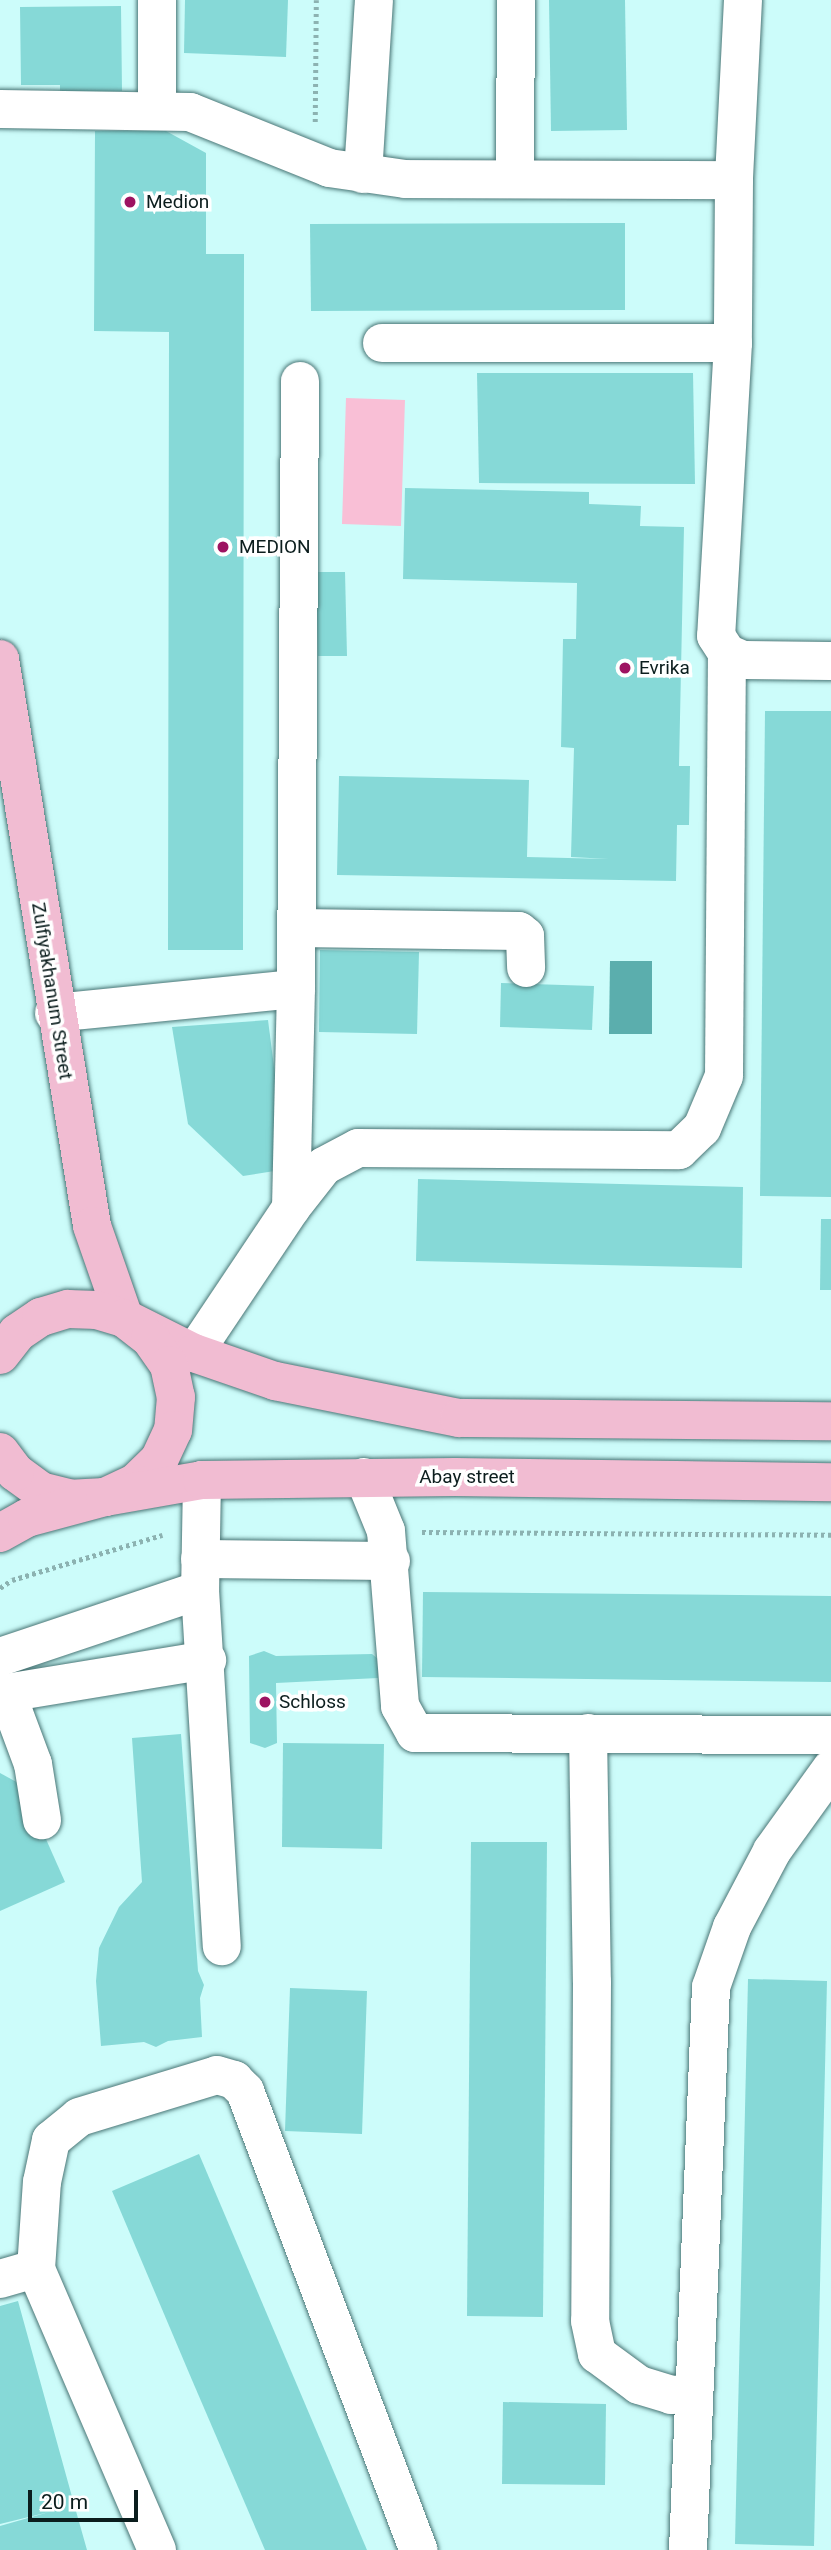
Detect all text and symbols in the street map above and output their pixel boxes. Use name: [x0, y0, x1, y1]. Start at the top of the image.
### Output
place label: Medion: [146, 191, 209, 213]
marker: Medion: [120, 192, 140, 212]
place label: MEDION: [239, 536, 311, 558]
marker: MEDION: [213, 537, 233, 557]
place label: Evrika: [639, 657, 690, 679]
marker: Evrika: [617, 660, 633, 676]
street label: Zulfiyakhanum Street: [27, 901, 77, 1081]
street label: Abay street: [419, 1466, 515, 1488]
place label: Schloss: [279, 1691, 346, 1713]
marker: Schloss: [257, 1694, 273, 1710]
scale bar: [32, 2476, 142, 2520]
text: 20 m: [41, 2490, 88, 2514]

